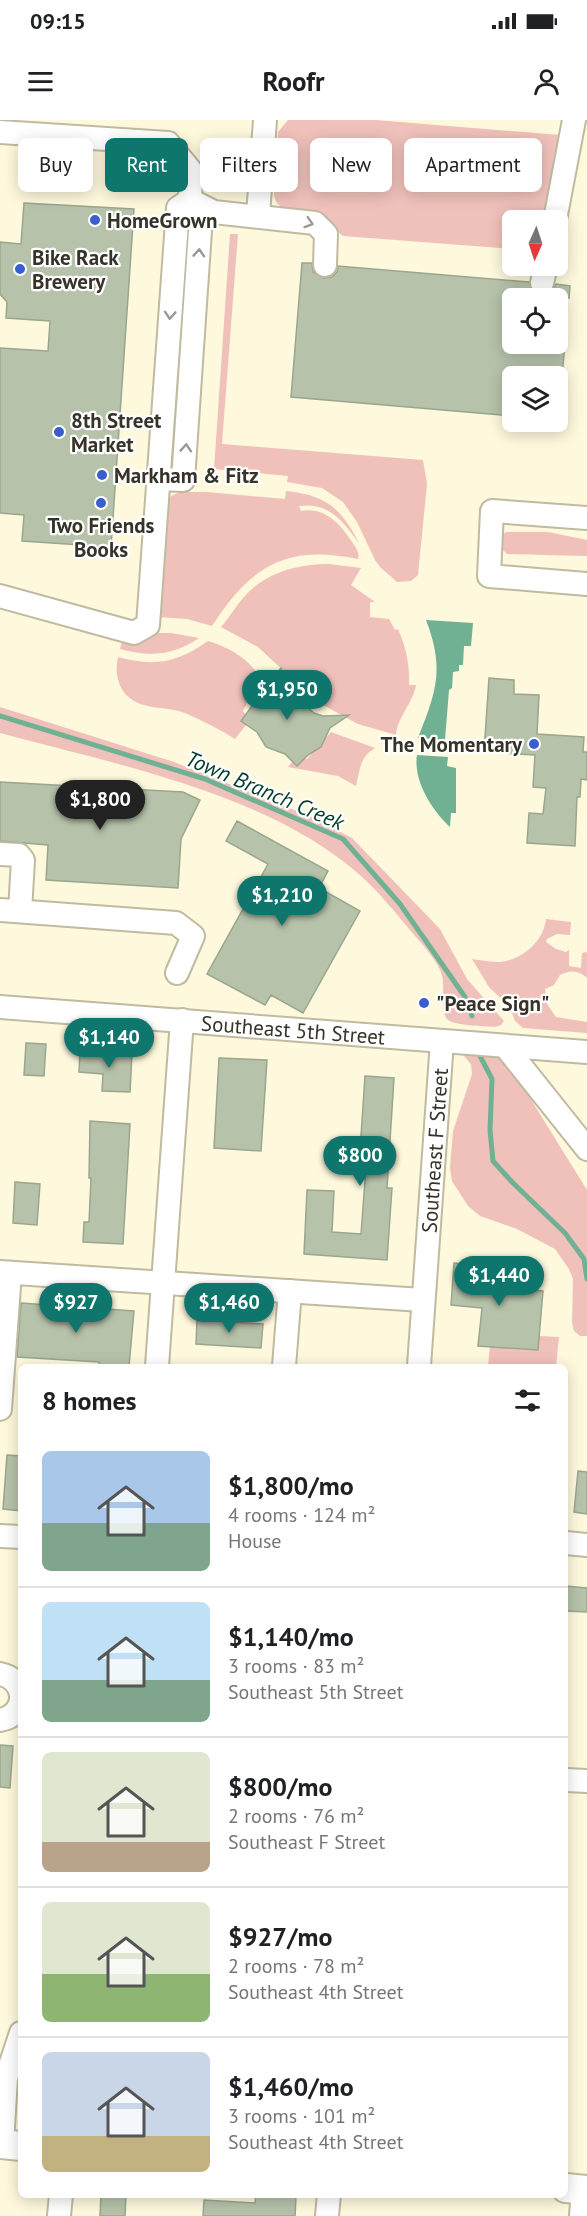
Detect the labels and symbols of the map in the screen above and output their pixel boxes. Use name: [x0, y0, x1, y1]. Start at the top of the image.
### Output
place label: HomeGrown: [107, 207, 217, 234]
north arrow: [502, 210, 568, 276]
marker: HomeGrown: [88, 213, 102, 227]
one-way arrow: [303, 216, 313, 229]
place label: Bike Rack Brewery: [32, 244, 119, 295]
one-way arrow: [192, 249, 205, 258]
marker: Bike Rack Brewery: [13, 262, 27, 276]
one-way arrow: [164, 311, 177, 320]
place label: 8th Street Market: [71, 407, 162, 458]
marker: 8th Street Market: [52, 425, 66, 439]
one-way arrow: [179, 443, 192, 452]
place label: Markham & Fitz: [114, 462, 259, 489]
marker: Markham & Fitz: [95, 468, 109, 482]
marker: Two Friends Books: [94, 496, 108, 510]
place label: Two Friends Books: [48, 512, 155, 563]
pin: $1,950: [238, 670, 336, 721]
place label: The Momentary: [380, 731, 523, 758]
marker: The Momentary: [527, 737, 541, 751]
water label: Town Branch Creek: [181, 744, 350, 836]
pin: $1,800: [51, 780, 149, 831]
pin: $1,210: [233, 876, 331, 927]
place label: "Peace Sign": [436, 990, 549, 1017]
marker: "Peace Sign": [417, 996, 431, 1010]
street label: Southeast 5th Street: [200, 1009, 386, 1050]
pin: $1,140: [60, 1018, 158, 1069]
street label: Southeast F Street: [415, 1067, 454, 1234]
pin: $800: [324, 1136, 396, 1187]
pin: $1,440: [450, 1256, 548, 1307]
pin: $927: [40, 1283, 112, 1334]
pin: $1,460: [180, 1283, 278, 1334]

